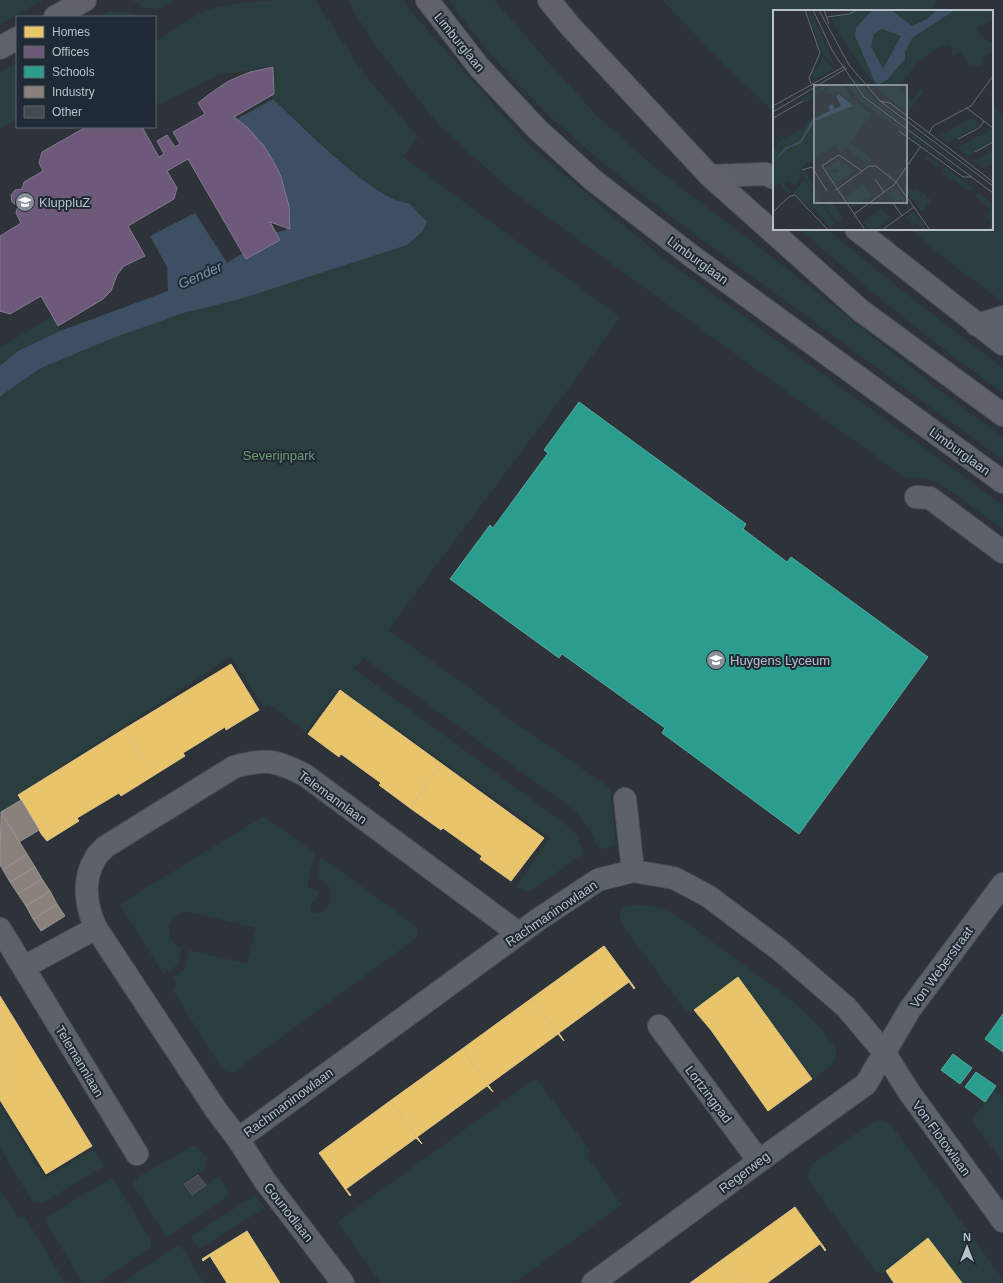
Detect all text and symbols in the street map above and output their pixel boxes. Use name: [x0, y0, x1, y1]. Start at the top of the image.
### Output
street label: Limburglaan: [431, 10, 488, 75]
inset map: [773, 10, 993, 230]
legend: [16, 16, 156, 128]
text: Homes: [52, 25, 90, 39]
text: Offices: [52, 45, 89, 59]
text: Schools: [52, 65, 95, 79]
text: Industry: [52, 85, 95, 99]
text: Other: [52, 105, 82, 119]
school or university icon: KluppluZ: [14, 191, 36, 213]
place label: KluppluZ: [39, 195, 90, 210]
street label: Limburglaan: [664, 233, 731, 287]
water label: Gender: [175, 258, 226, 292]
street label: Limburglaan: [926, 424, 993, 478]
park label: Severijnpark: [243, 448, 316, 463]
school or university icon: Huygens Lyceum: [705, 649, 727, 671]
place label: Huygens Lyceum: [730, 653, 830, 668]
street label: Telemannlaan: [296, 768, 370, 827]
street label: Rachmaninowlaan: [503, 877, 600, 950]
street label: Von Weberstraat: [907, 923, 976, 1011]
street label: Telemannlaan: [52, 1023, 107, 1100]
street label: Lortzingpad: [682, 1063, 735, 1126]
street label: Rachmaninowlaan: [241, 1065, 336, 1140]
street label: Von Flotowlaan: [909, 1098, 974, 1179]
street label: Regerweg: [716, 1149, 772, 1196]
street label: Gounodlaan: [261, 1180, 316, 1245]
north arrow: [947, 1227, 987, 1267]
text: N: [963, 1231, 971, 1243]

